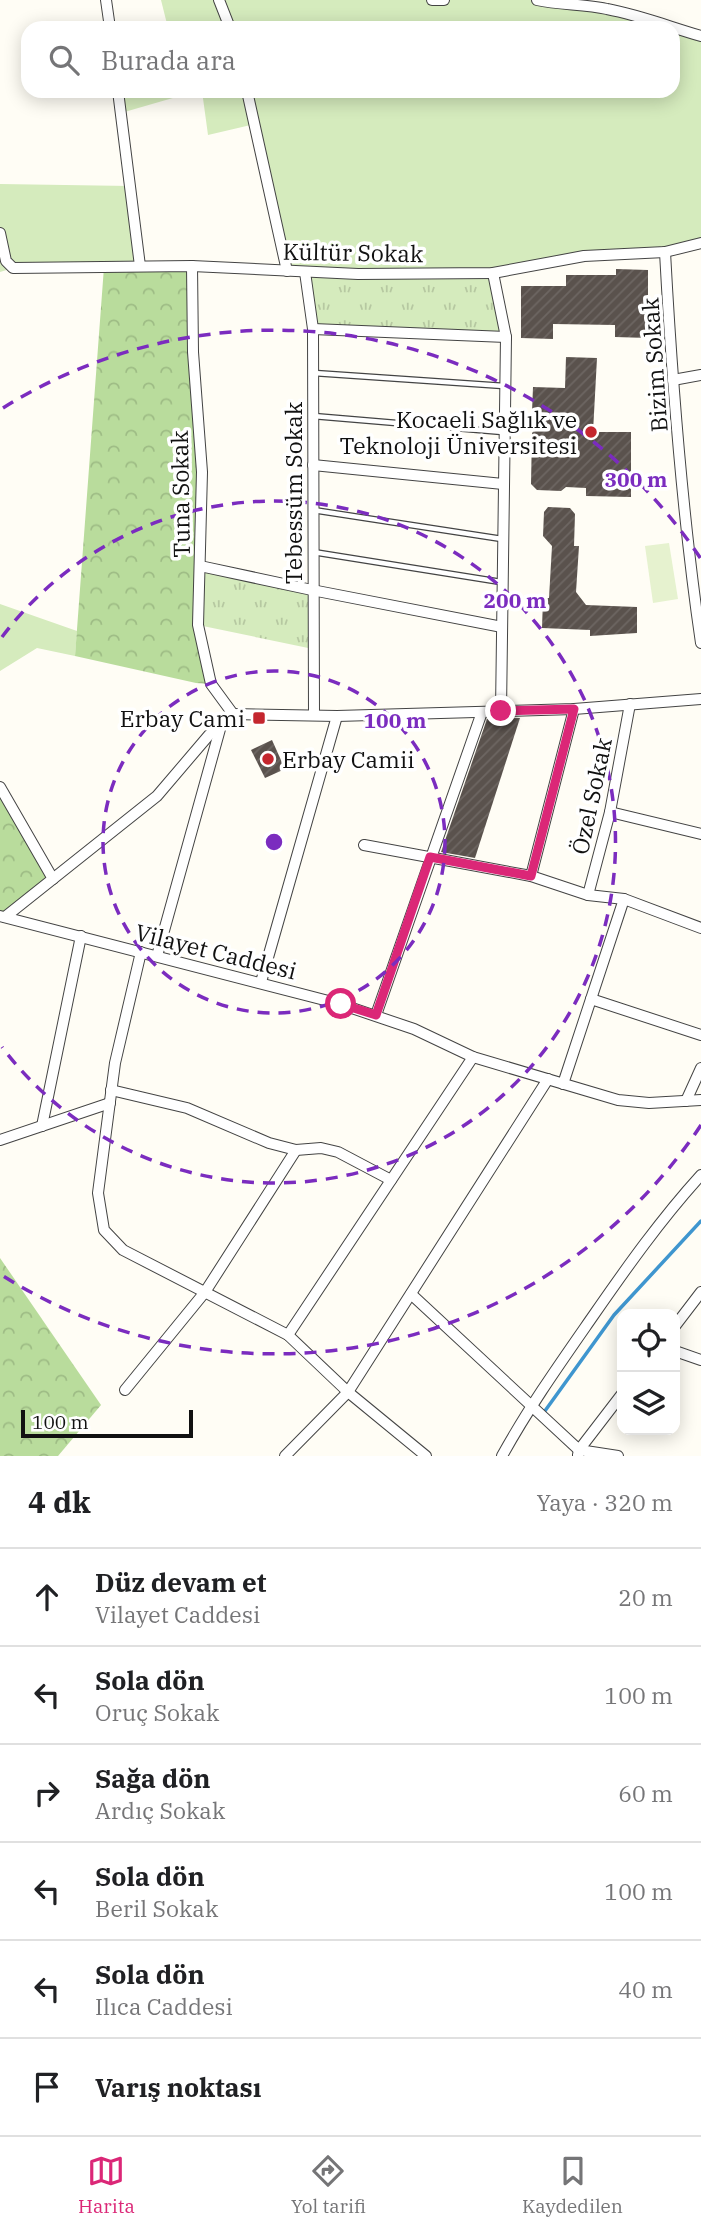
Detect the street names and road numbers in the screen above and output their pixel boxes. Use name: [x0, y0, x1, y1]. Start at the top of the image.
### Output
street label: Kültür Sokak: [282, 236, 424, 268]
street label: Bizim Sokak: [634, 296, 674, 433]
street label: Tebessüm Sokak: [278, 401, 308, 584]
street label: Tuna Sokak: [164, 430, 196, 558]
street label: Özel Sokak: [564, 734, 618, 857]
street label: Vilayet Caddesi: [132, 916, 300, 986]

